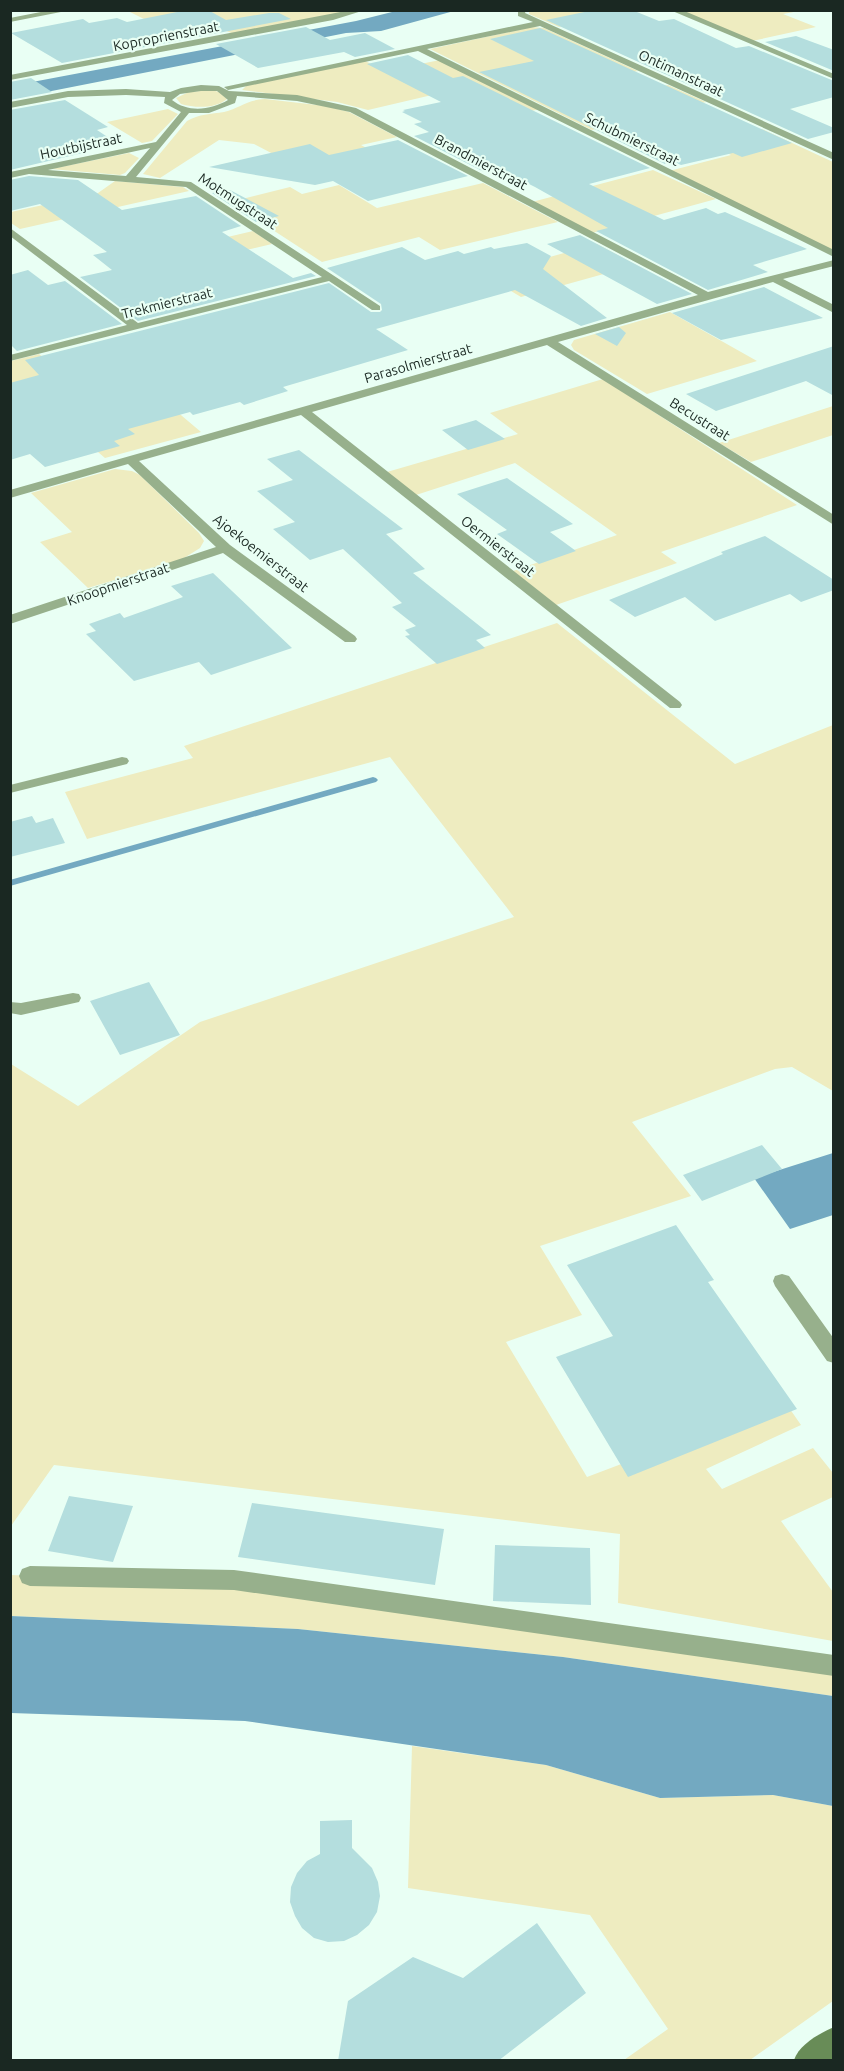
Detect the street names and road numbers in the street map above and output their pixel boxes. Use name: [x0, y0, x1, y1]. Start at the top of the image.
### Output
street label: Koproprienstraat: [112, 18, 221, 54]
street label: Ontimanstraat: [636, 46, 726, 100]
street label: Schubmierstraat: [582, 109, 682, 169]
street label: Houtbijstraat: [39, 129, 124, 162]
street label: Brandmierstraat: [432, 131, 531, 193]
street label: Motmugstraat: [196, 170, 281, 233]
street label: Trekmierstraat: [120, 284, 214, 322]
street label: Parasolmierstraat: [362, 340, 474, 386]
street label: Becustraat: [667, 394, 733, 444]
street label: Ajoekoemierstraat: [210, 511, 312, 595]
street label: Oermierstraat: [458, 512, 538, 580]
street label: Knoopmierstraat: [65, 559, 171, 609]

